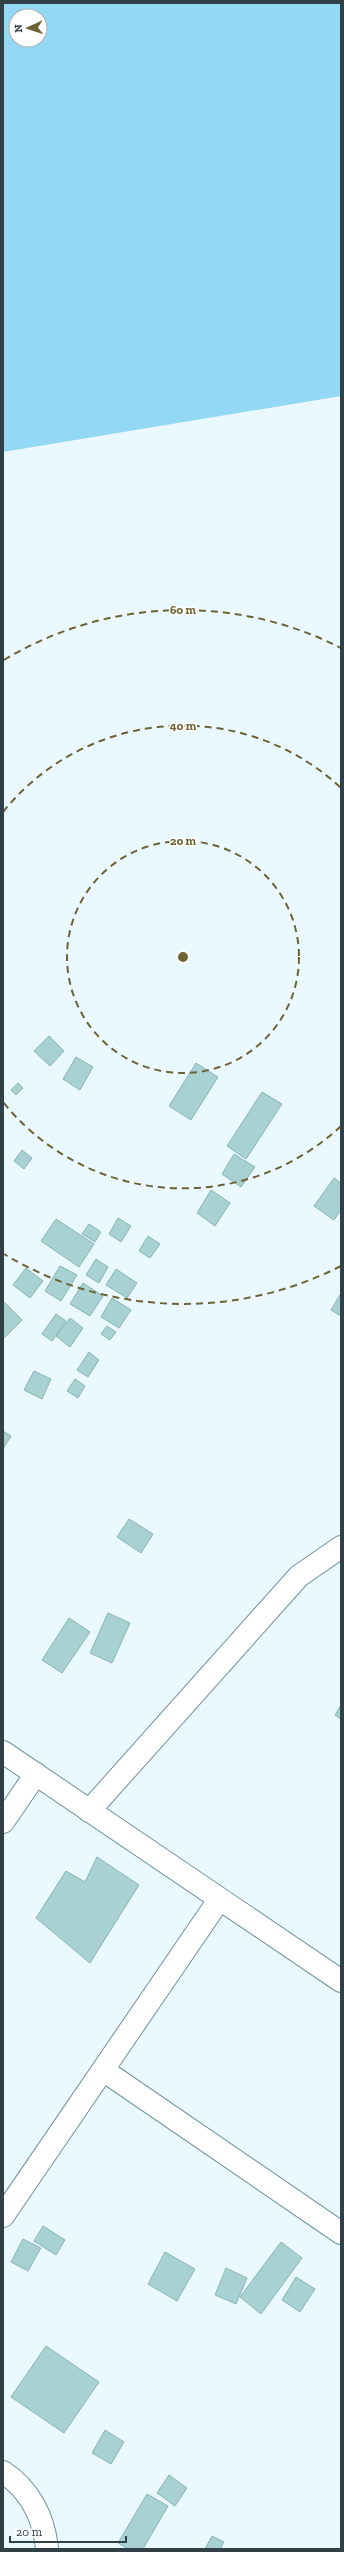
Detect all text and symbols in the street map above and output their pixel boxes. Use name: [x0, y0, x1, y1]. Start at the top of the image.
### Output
north arrow: [8, 8, 48, 48]
text: N: [12, 23, 25, 33]
text: 60 m: [170, 603, 197, 617]
text: 40 m: [170, 719, 197, 733]
text: 20 m: [170, 834, 197, 848]
centre of rings: [176, 950, 190, 964]
scale bar: [10, 2518, 126, 2544]
text: 20 m: [16, 2525, 43, 2539]

